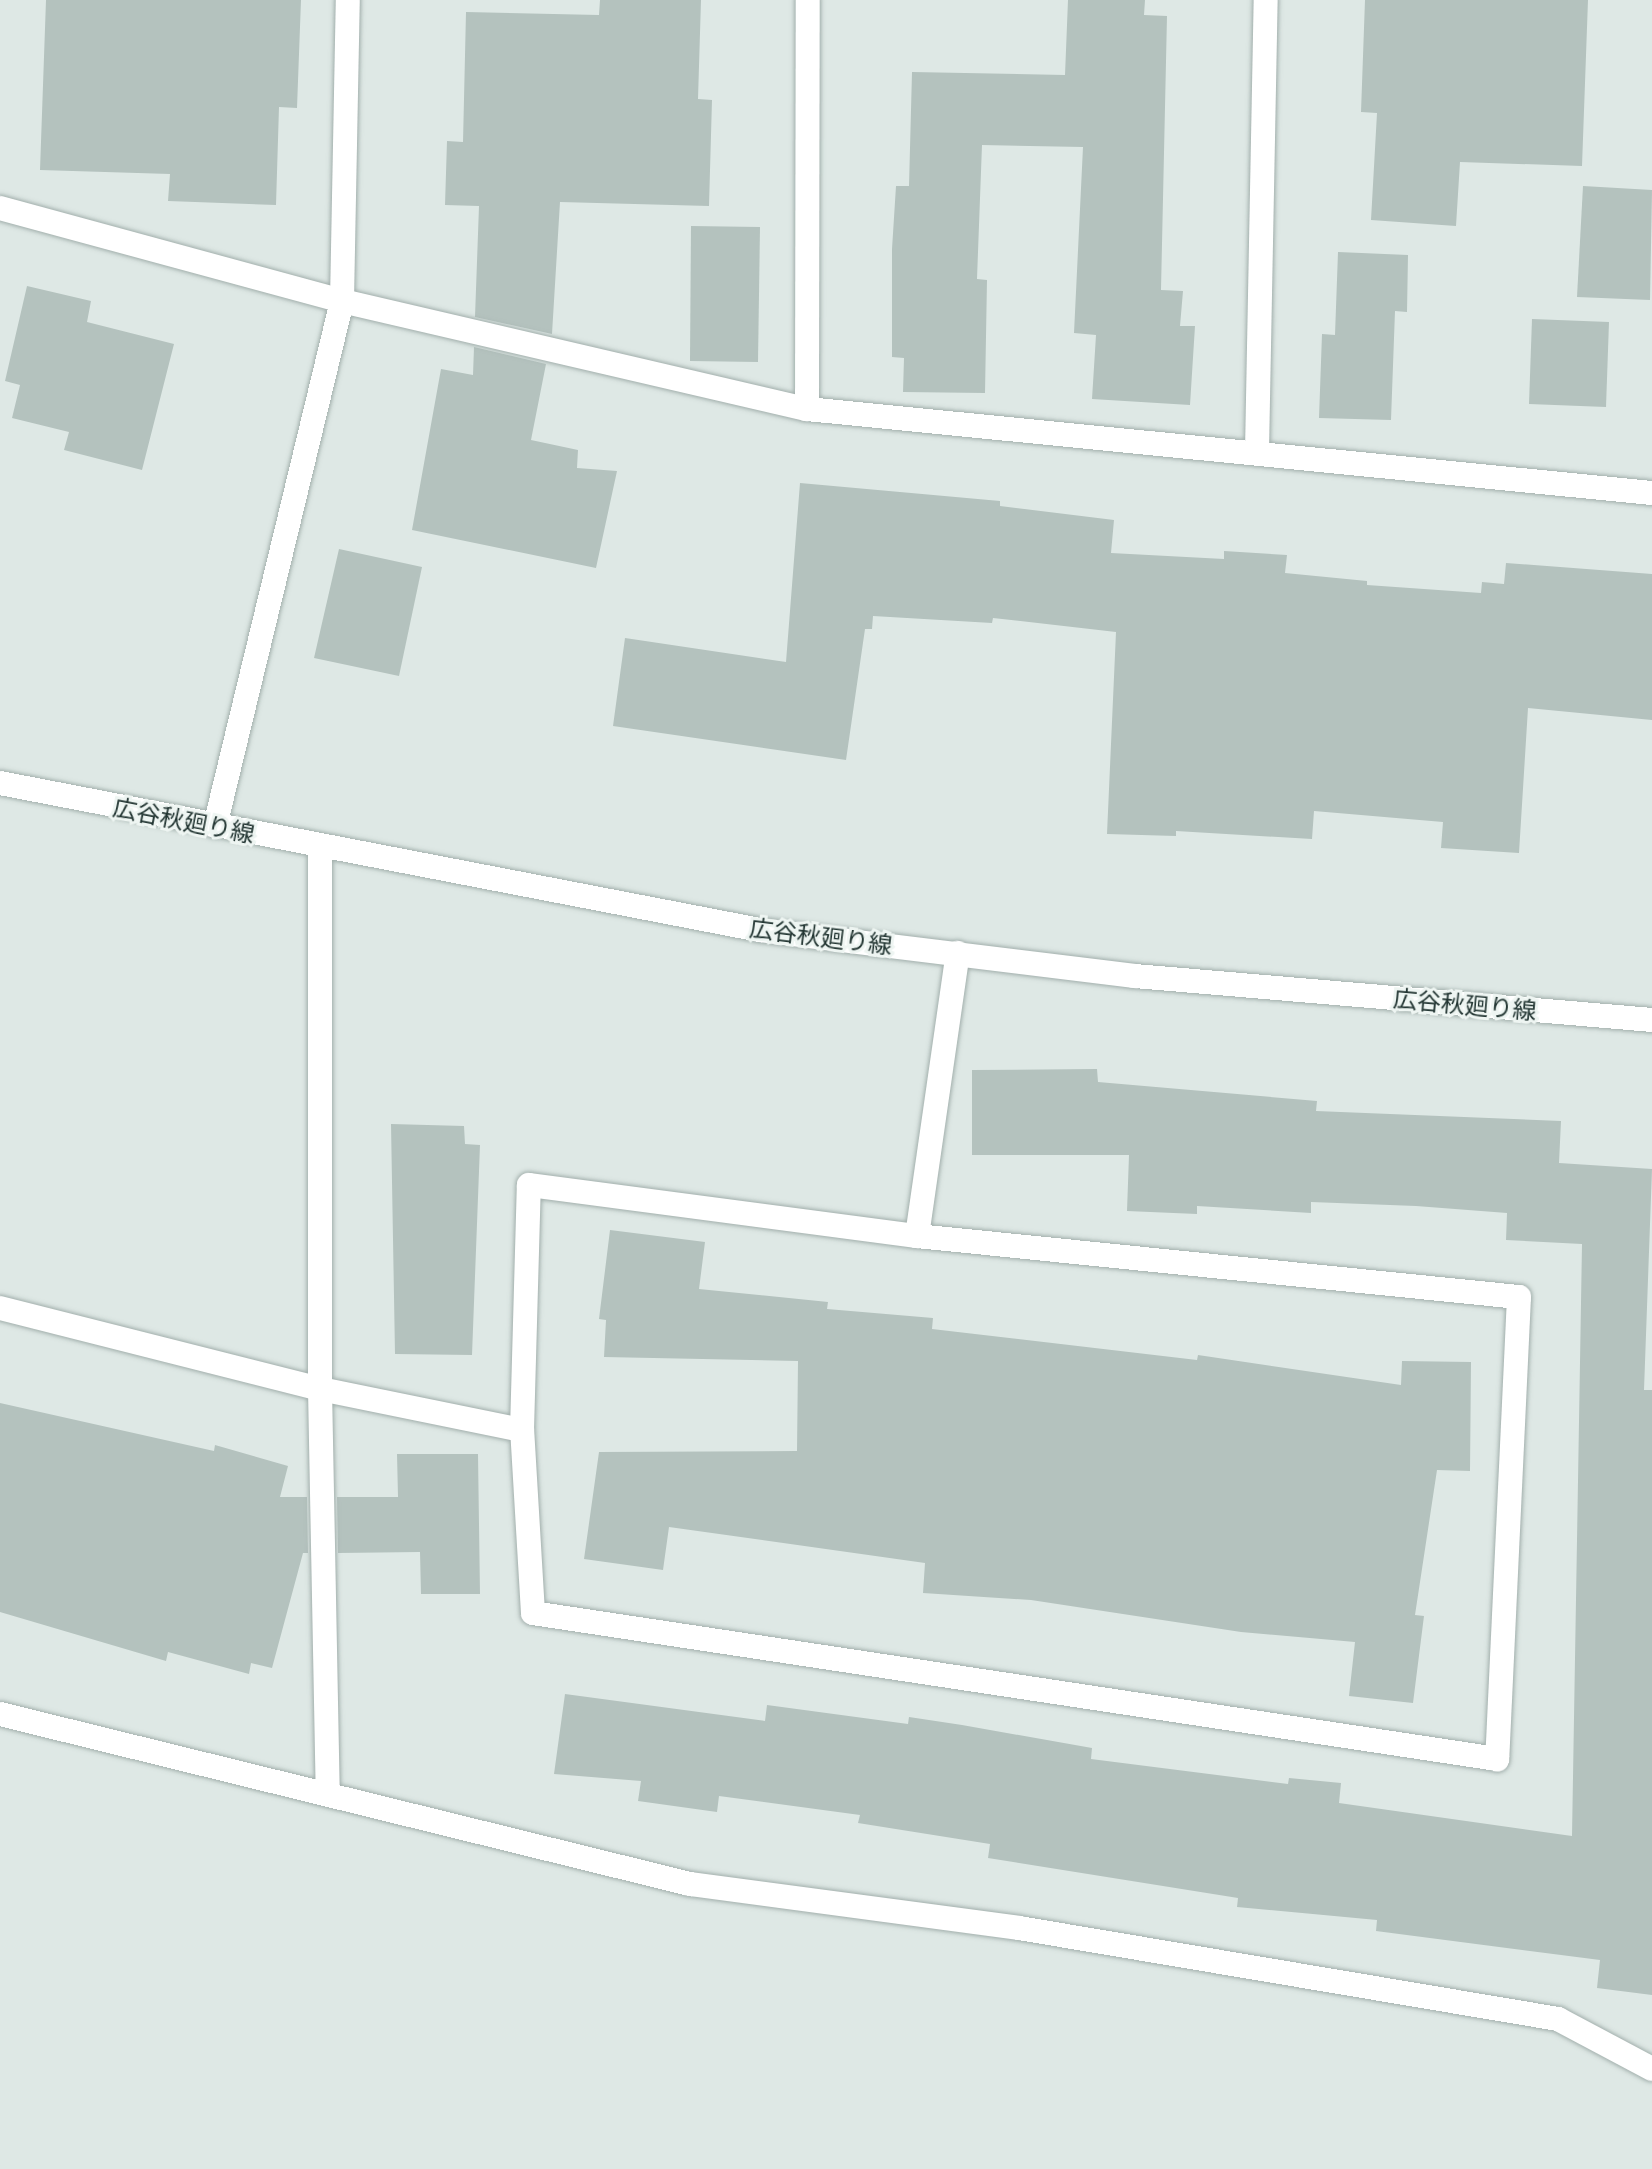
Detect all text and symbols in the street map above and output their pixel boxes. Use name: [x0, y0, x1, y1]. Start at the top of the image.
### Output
street label: 広谷秋廻り線: [111, 792, 257, 848]
street label: 広谷秋廻り線: [748, 913, 894, 959]
street label: 広谷秋廻り線: [1392, 983, 1538, 1025]

